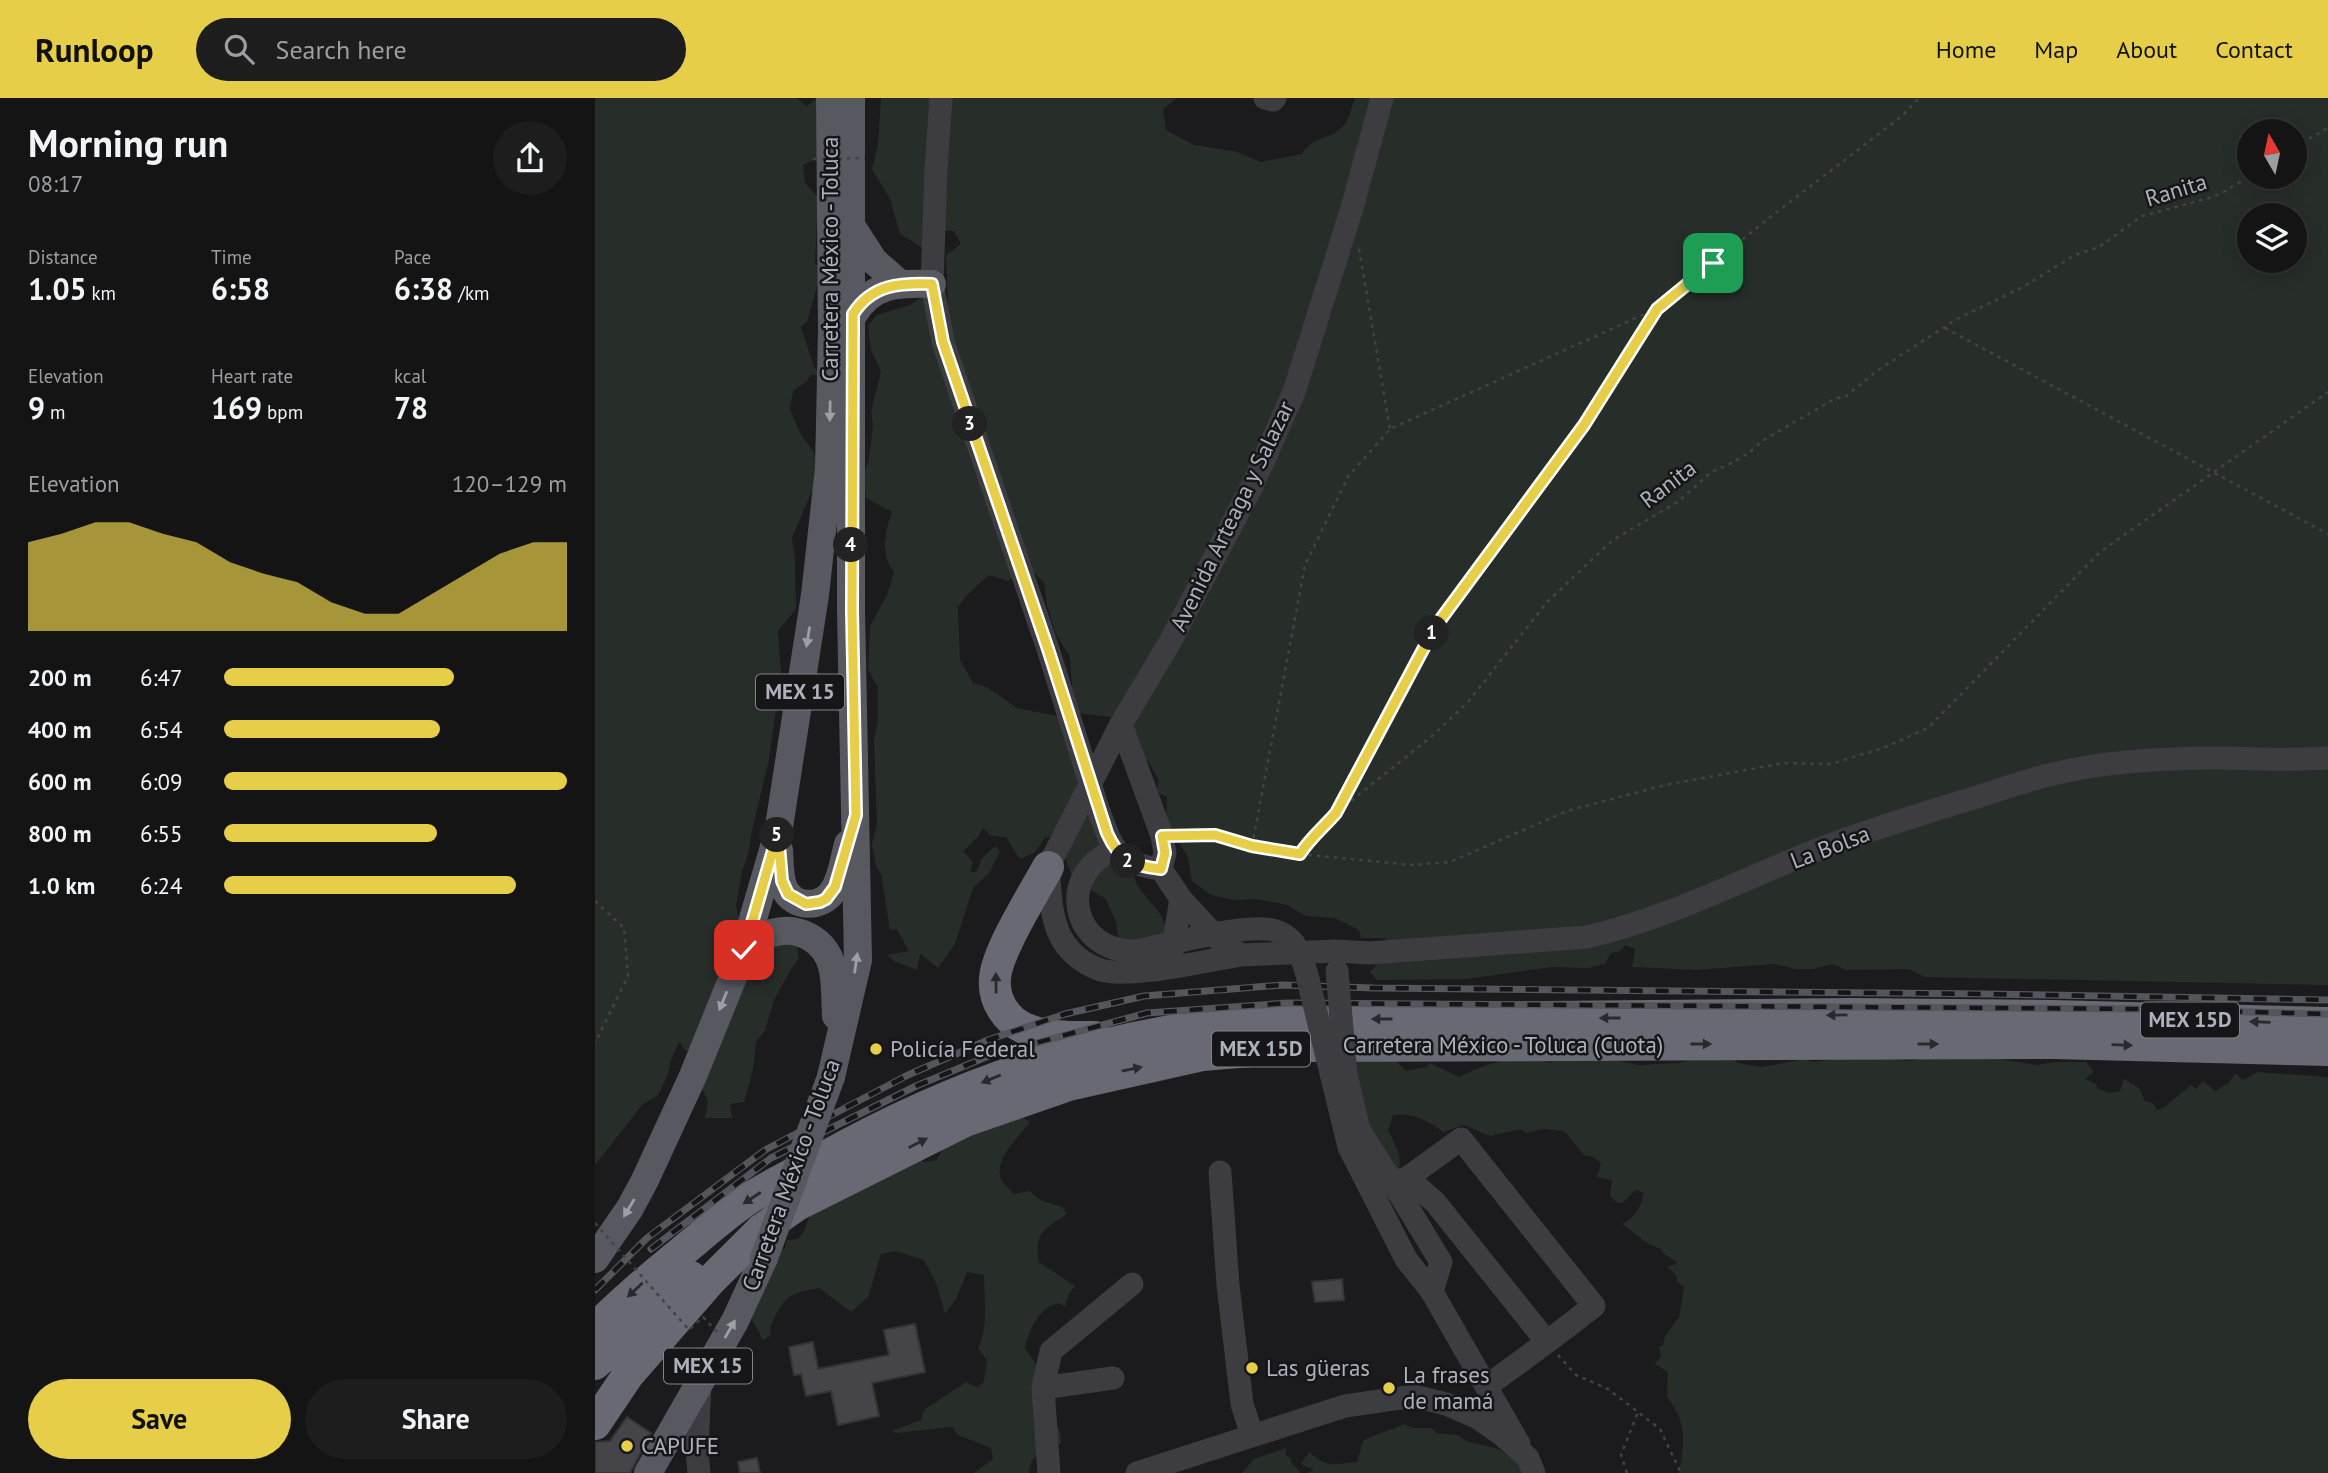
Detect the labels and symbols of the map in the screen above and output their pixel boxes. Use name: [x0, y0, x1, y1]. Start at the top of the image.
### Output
north arrow: [2237, 119, 2307, 189]
street label: Carretera México - Toluca: [815, 137, 844, 381]
street label: Ranita: [2142, 166, 2210, 213]
pin: [1683, 233, 1743, 293]
street label: Avenida Arteaga y Salazar: [1163, 396, 1300, 636]
one-way arrow: [824, 400, 836, 422]
pin: 3: [953, 406, 987, 442]
street label: Ranita: [1634, 453, 1702, 514]
pin: 4: [833, 528, 869, 562]
pin: 1: [1415, 616, 1449, 650]
one-way arrow: [802, 627, 813, 649]
road number: MEX 15: [756, 674, 844, 710]
pin: 5: [759, 818, 795, 852]
street label: La Bolsa: [1786, 818, 1874, 875]
pin: 2: [1111, 844, 1145, 878]
pin: [714, 920, 774, 980]
one-way arrow: [851, 952, 862, 974]
one-way arrow: [990, 972, 1002, 994]
one-way arrow: [718, 990, 729, 1011]
road number: MEX 15D: [2141, 1002, 2239, 1038]
one-way arrow: [1826, 1009, 1848, 1020]
one-way arrow: [1598, 1012, 1620, 1023]
one-way arrow: [1371, 1013, 1393, 1025]
one-way arrow: [2249, 1016, 2271, 1028]
street label: Carretera México - Toluca (Cuota): [1343, 1030, 1663, 1059]
road number: MEX 15D: [1212, 1032, 1310, 1066]
place label: Policía Federal: [890, 1034, 1035, 1063]
one-way arrow: [1690, 1038, 1712, 1050]
one-way arrow: [1917, 1038, 1939, 1050]
one-way arrow: [2112, 1040, 2134, 1051]
marker: Policía Federal: [868, 1041, 884, 1057]
street label: Carretera México - Toluca: [735, 1055, 846, 1295]
one-way arrow: [1121, 1064, 1143, 1075]
one-way arrow: [980, 1073, 1001, 1084]
one-way arrow: [908, 1138, 928, 1149]
one-way arrow: [743, 1191, 762, 1204]
one-way arrow: [623, 1198, 636, 1217]
one-way arrow: [626, 1282, 644, 1298]
one-way arrow: [724, 1319, 736, 1338]
road number: MEX 15: [664, 1348, 752, 1384]
place label: Las güeras: [1266, 1353, 1370, 1382]
marker: Las güeras: [1244, 1360, 1260, 1376]
place label: La frases de mamá: [1403, 1360, 1493, 1415]
marker: La frases de mamá: [1381, 1380, 1397, 1396]
place label: CAPUFE: [641, 1431, 719, 1460]
marker: CAPUFE: [619, 1438, 635, 1454]

